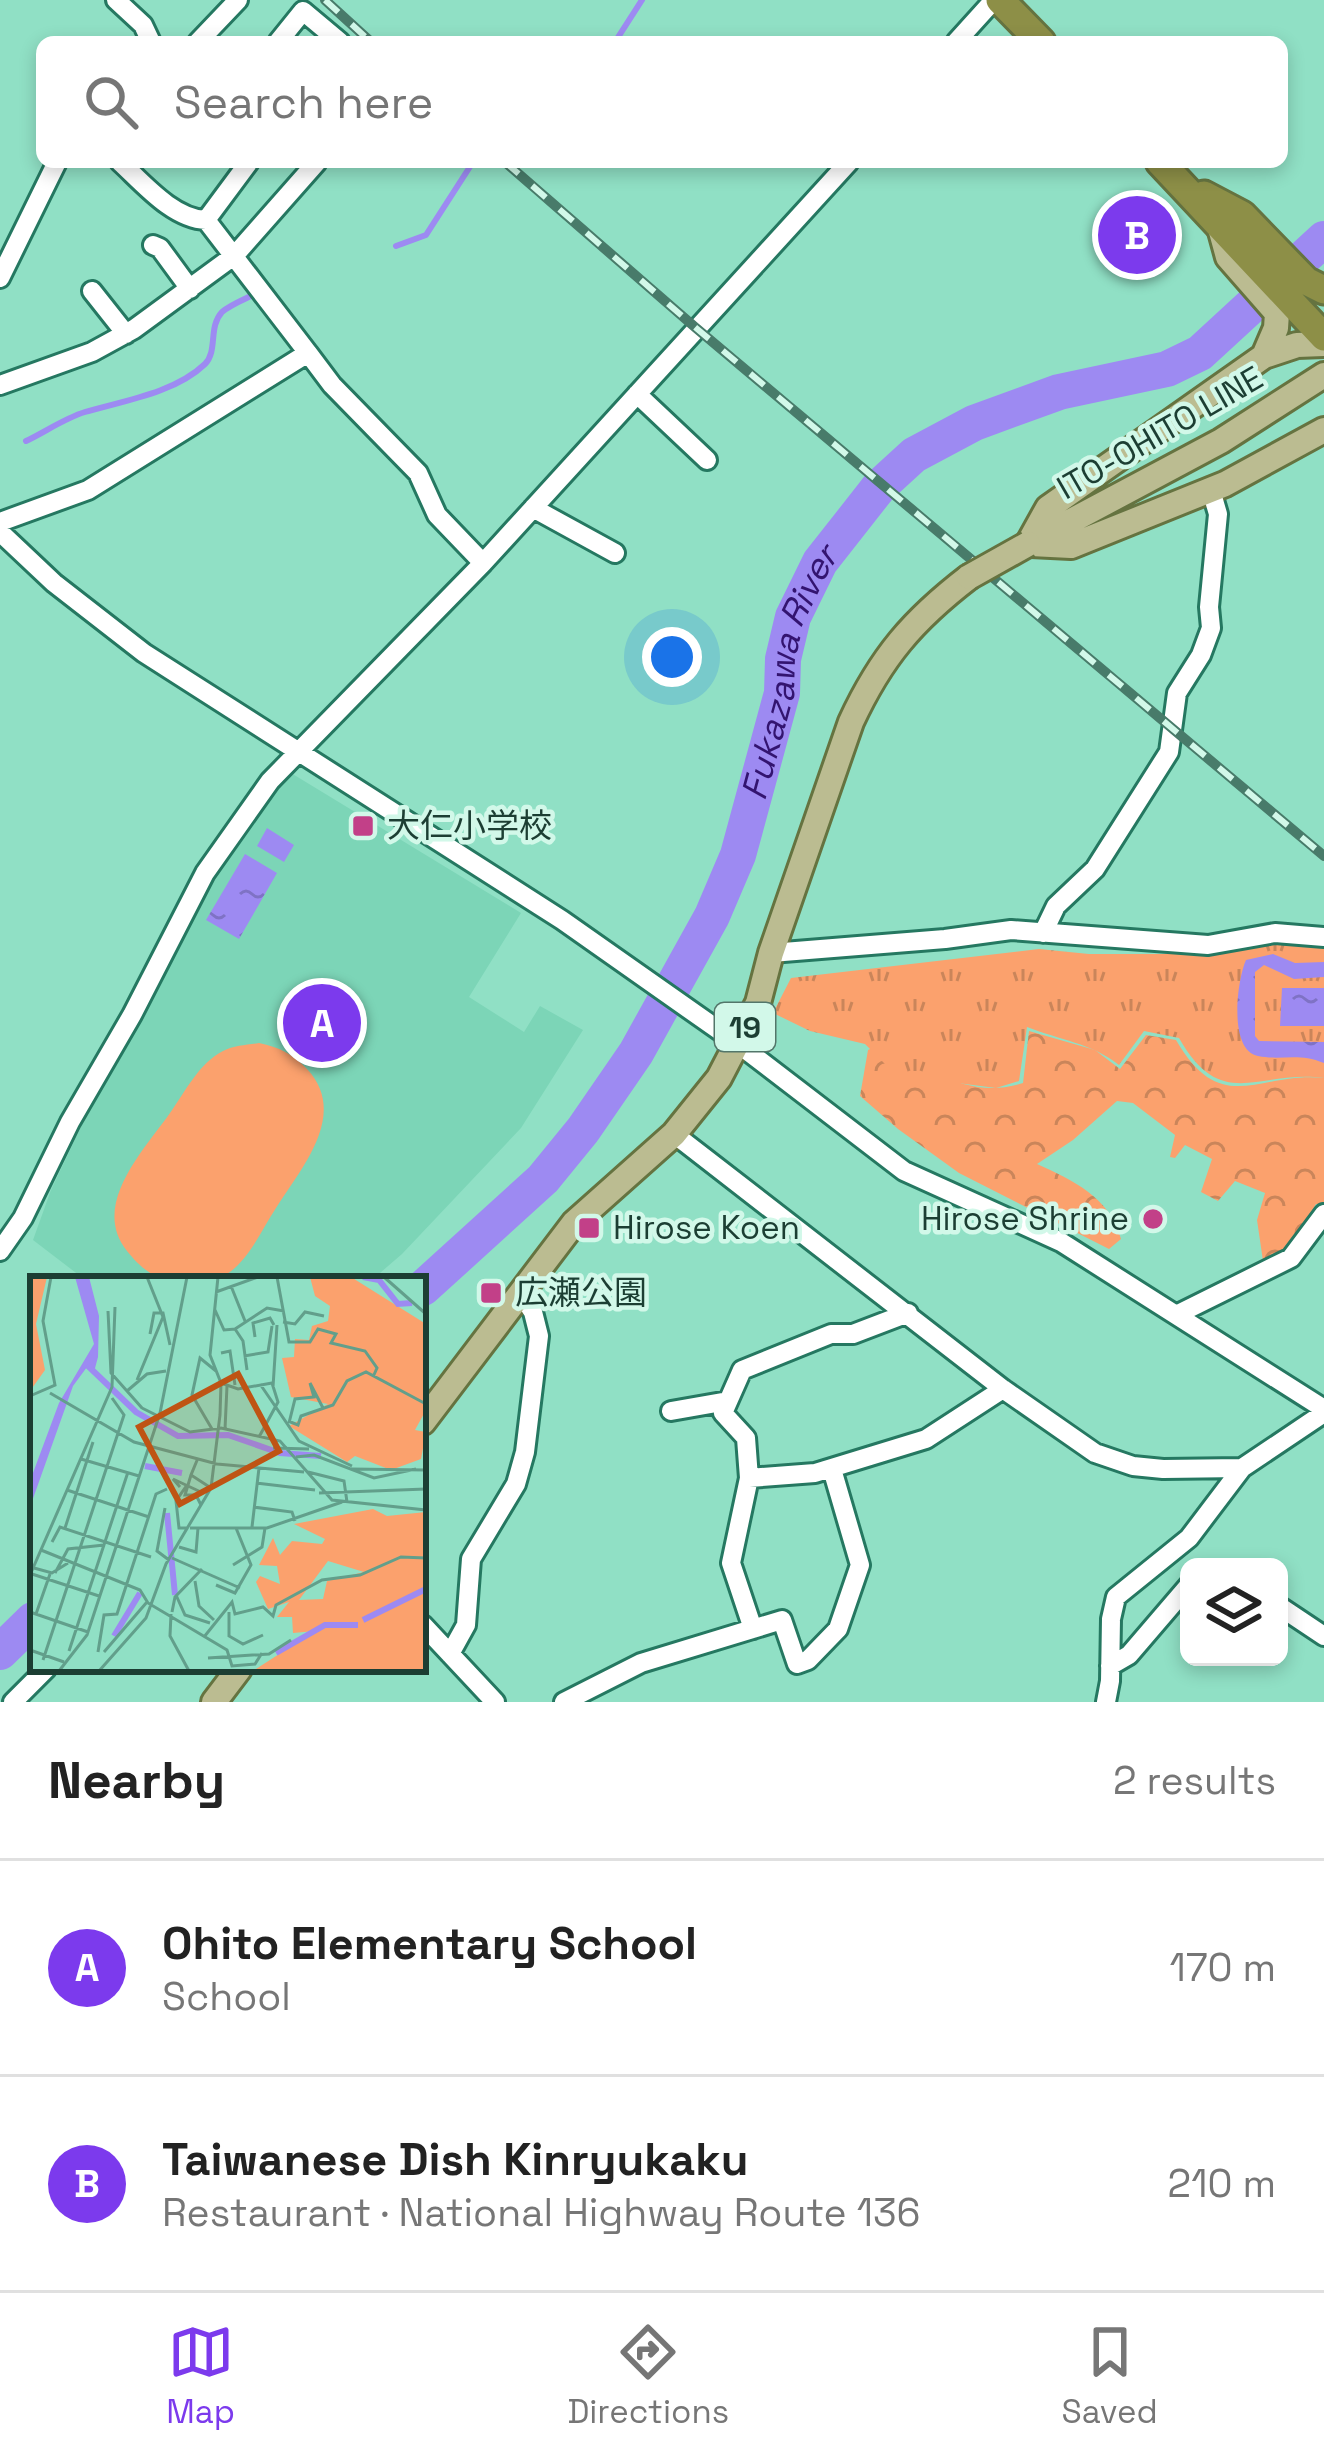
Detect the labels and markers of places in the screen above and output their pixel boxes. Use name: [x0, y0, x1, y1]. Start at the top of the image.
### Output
pin: B: [1098, 190, 1176, 280]
place label: 大仁小学校: [387, 805, 552, 847]
marker: 大仁小学校: [350, 813, 376, 839]
pin: A: [283, 978, 361, 1068]
place label: Hirose Shrine: [921, 1198, 1129, 1240]
marker: Hirose Shrine: [1140, 1206, 1166, 1232]
place label: Hirose Koen: [613, 1207, 800, 1249]
marker: Hirose Koen: [576, 1215, 602, 1241]
place label: 広瀬公園: [515, 1272, 647, 1314]
marker: 広瀬公園: [478, 1280, 504, 1306]

